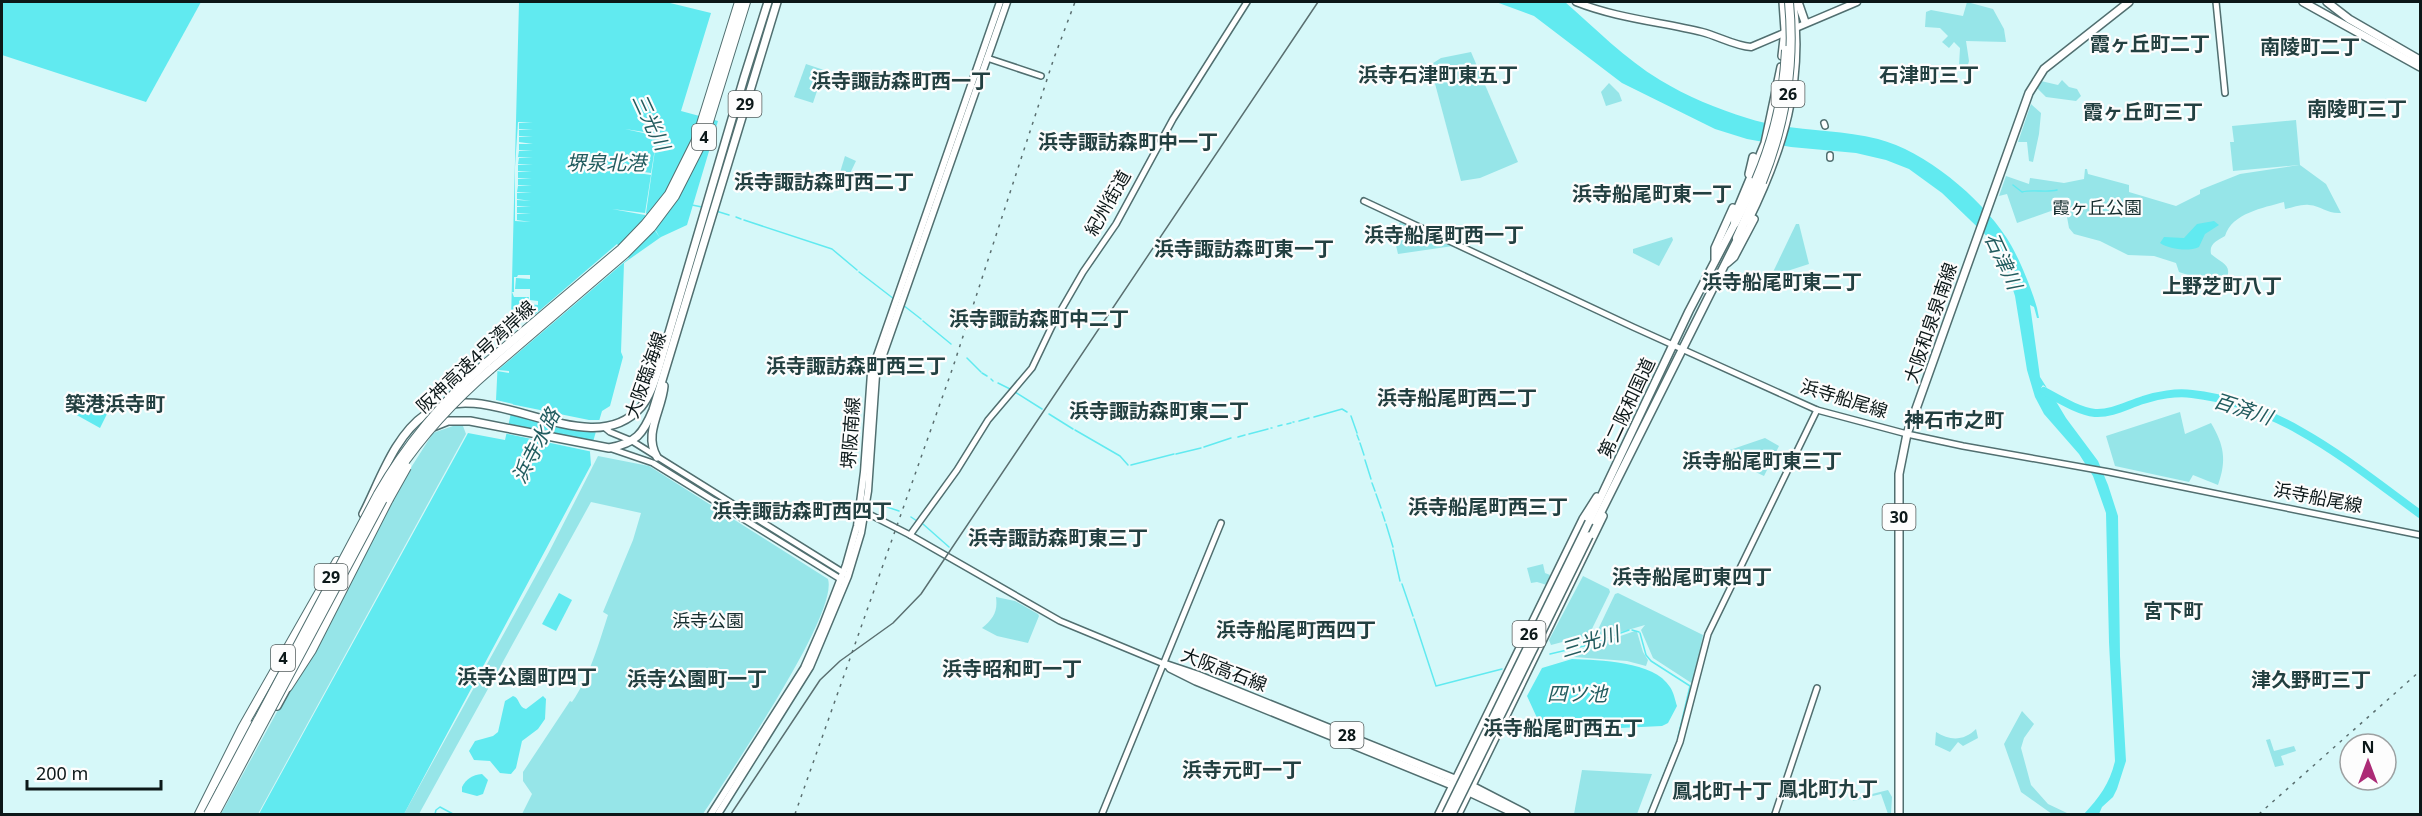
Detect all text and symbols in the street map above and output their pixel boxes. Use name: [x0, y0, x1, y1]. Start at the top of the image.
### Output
district label: 霞ヶ丘町二丁: [2090, 30, 2210, 57]
district label: 南陵町二丁: [2260, 33, 2360, 60]
district label: 浜寺石津町東五丁: [1358, 61, 1518, 88]
district label: 石津町三丁: [1879, 61, 1979, 88]
district label: 浜寺諏訪森町西一丁: [811, 67, 991, 94]
road number: 26: [1772, 81, 1804, 107]
water label: 三光川: [627, 89, 677, 156]
road number: 29: [728, 91, 762, 117]
district label: 南陵町三丁: [2307, 95, 2407, 122]
district label: 霞ヶ丘町三丁: [2083, 98, 2203, 125]
road number: 4: [692, 124, 716, 150]
district label: 浜寺諏訪森町中一丁: [1038, 128, 1218, 155]
water label: 堺泉北港: [566, 149, 649, 176]
street label: 紀州街道: [1079, 165, 1136, 240]
district label: 浜寺諏訪森町西二丁: [734, 168, 914, 195]
district label: 浜寺船尾町東一丁: [1572, 180, 1732, 207]
park label: 霞ヶ丘公園: [2052, 195, 2142, 219]
district label: 浜寺船尾町西一丁: [1364, 221, 1524, 248]
water label: 石津川: [1979, 228, 2029, 295]
district label: 浜寺諏訪森町東一丁: [1154, 235, 1334, 262]
street label: 大阪和泉泉南線: [1898, 259, 1962, 386]
district label: 浜寺船尾町東二丁: [1702, 268, 1862, 295]
district label: 上野芝町八丁: [2162, 272, 2282, 299]
street label: 阪神高速4号湾岸線: [411, 295, 540, 418]
district label: 浜寺諏訪森町中二丁: [949, 305, 1129, 332]
street label: 大阪臨海線: [619, 328, 671, 421]
district label: 浜寺諏訪森町西三丁: [766, 352, 946, 379]
street label: 第二阪和国道: [1592, 354, 1660, 462]
street label: 浜寺船尾線: [1798, 373, 1891, 423]
district label: 浜寺船尾町西二丁: [1377, 384, 1537, 411]
water label: 百済川: [2210, 386, 2278, 431]
district label: 築港浜寺町: [65, 390, 165, 417]
street label: 堺阪南線: [836, 396, 864, 470]
district label: 浜寺諏訪森町東二丁: [1069, 397, 1249, 424]
water label: 浜寺水路: [505, 402, 567, 488]
district label: 神石市之町: [1904, 406, 2004, 433]
district label: 浜寺船尾町東三丁: [1682, 447, 1842, 474]
street label: 浜寺船尾線: [2272, 477, 2365, 517]
district label: 浜寺船尾町西三丁: [1408, 493, 1568, 520]
district label: 浜寺諏訪森町西四丁: [712, 497, 892, 524]
road number: 30: [1882, 504, 1916, 530]
district label: 浜寺諏訪森町東三丁: [968, 524, 1148, 551]
district label: 浜寺船尾町東四丁: [1612, 563, 1772, 590]
road number: 29: [314, 564, 348, 590]
district label: 宮下町: [2143, 597, 2203, 624]
park label: 浜寺公園: [672, 608, 744, 632]
district label: 浜寺船尾町西四丁: [1216, 616, 1376, 643]
water label: 三光川: [1557, 619, 1624, 663]
road number: 26: [1512, 621, 1546, 647]
street label: 大阪高石線: [1178, 642, 1271, 696]
road number: 4: [271, 645, 295, 671]
district label: 浜寺昭和町一丁: [942, 655, 1082, 682]
district label: 浜寺公園町四丁: [457, 663, 597, 690]
district label: 浜寺公園町一丁: [627, 665, 767, 692]
district label: 津久野町三丁: [2251, 666, 2371, 693]
water label: 四ツ池: [1547, 680, 1609, 707]
district label: 浜寺船尾町西五丁: [1483, 714, 1643, 741]
road number: 28: [1330, 722, 1364, 748]
north arrow: [2338, 732, 2398, 792]
text: N: [2361, 736, 2375, 758]
scale bar: [27, 753, 160, 791]
district label: 浜寺元町一丁: [1182, 756, 1302, 783]
text: 200 m: [36, 761, 88, 785]
district label: 鳳北町九丁: [1778, 775, 1878, 802]
district label: 鳳北町十丁: [1672, 777, 1772, 804]

